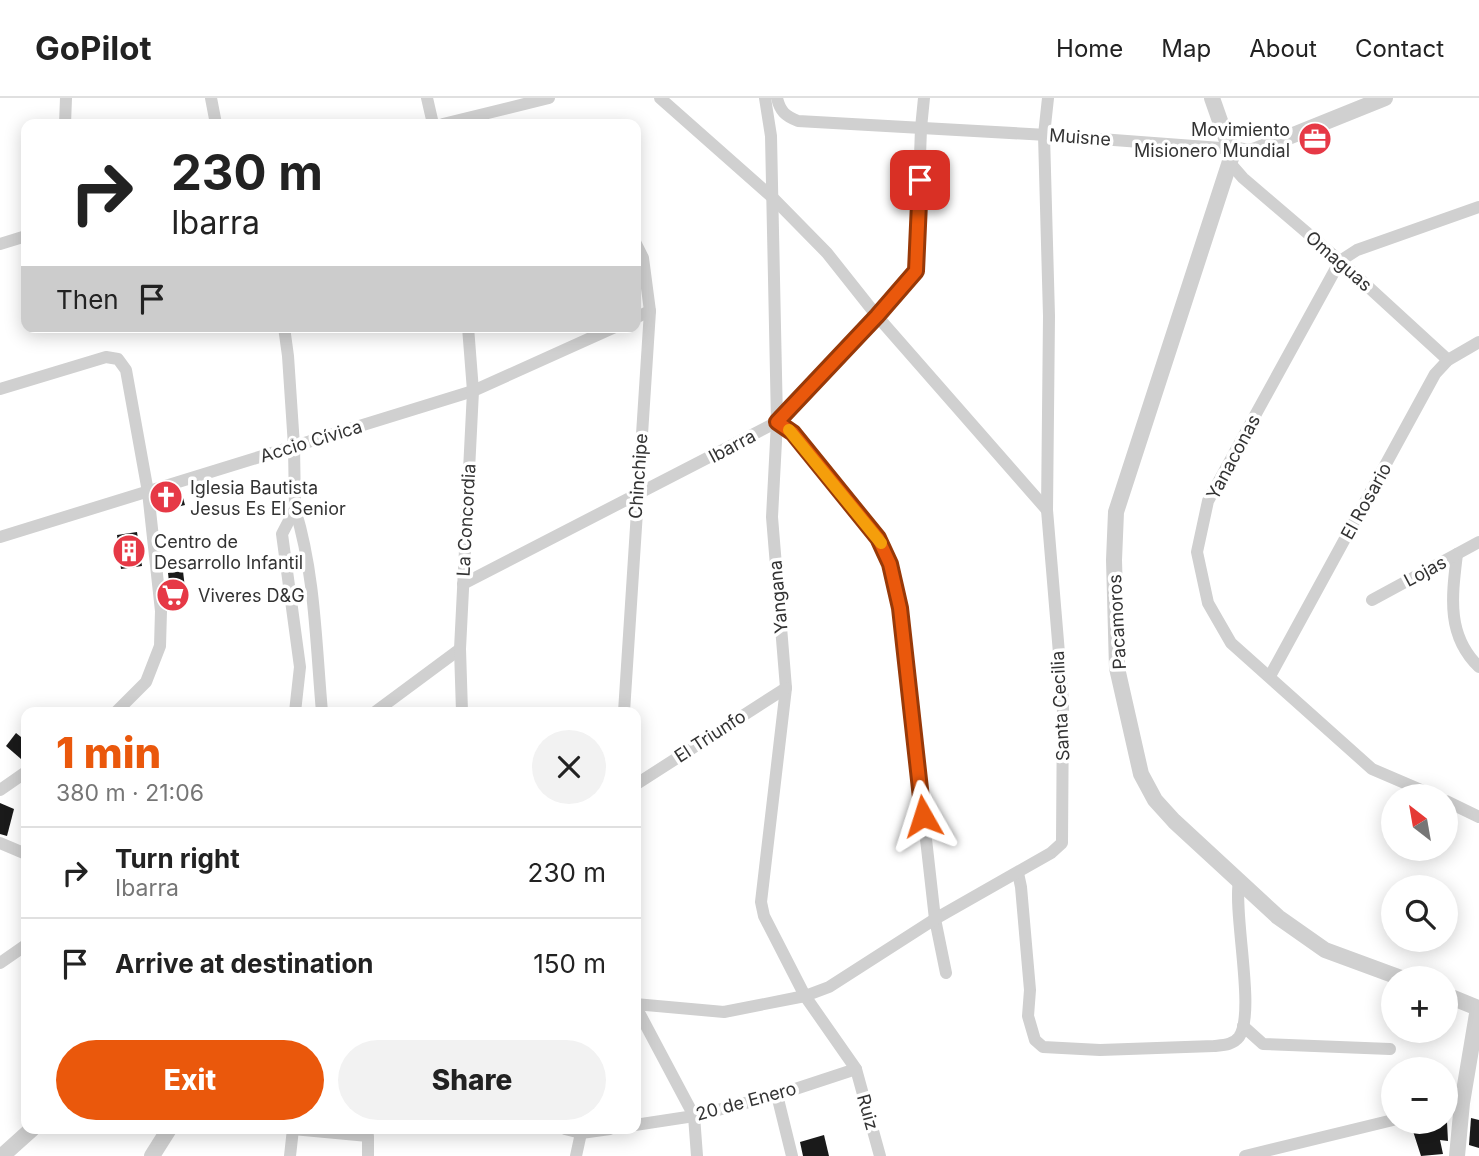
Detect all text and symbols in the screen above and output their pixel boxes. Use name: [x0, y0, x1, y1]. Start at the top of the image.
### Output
text: GoPilot: [35, 28, 152, 68]
text: Home: [1056, 34, 1123, 63]
text: Map: [1161, 34, 1211, 63]
text: About: [1249, 34, 1317, 63]
text: Contact: [1355, 34, 1444, 63]
place label: Movimiento Misionero Mundial: [1134, 119, 1290, 161]
office icon: Movimiento Misionero Mundial: [1296, 120, 1334, 158]
street label: Muisne: [1048, 124, 1112, 150]
text: 230 m: [171, 143, 323, 202]
icon: right: [56, 147, 147, 238]
pin: [890, 150, 950, 210]
icon: arrive: [901, 161, 939, 199]
text: Ibarra: [171, 203, 260, 242]
street label: Omaguas: [1302, 227, 1376, 295]
icon: arrive: [133, 280, 171, 318]
text: Then: [56, 284, 119, 315]
street label: Yanaconas: [1202, 411, 1264, 503]
street label: Accio Cívica: [257, 415, 365, 467]
street label: Ibarra: [705, 425, 759, 467]
street label: Chinchipe: [625, 433, 651, 519]
street label: El Rosario: [1336, 459, 1396, 543]
street label: La Concordia: [453, 463, 479, 577]
place label: Iglesia Bautista Jesus Es El Senior: [190, 477, 346, 519]
church icon: Iglesia Bautista Jesus Es El Senior: [147, 478, 185, 516]
place label: Centro de Desarrollo Infantil: [154, 531, 303, 573]
building icon: Centro de Desarrollo Infantil: [110, 532, 148, 570]
street label: Lojas: [1400, 551, 1450, 591]
street label: Yangana: [764, 559, 792, 635]
street label: Pacamoros: [1104, 574, 1130, 670]
supermarket icon: Viveres D&G: [154, 576, 192, 614]
place label: Viveres D&G: [198, 585, 305, 606]
street label: Santa Cecilia: [1047, 650, 1073, 762]
street label: El Triunfo: [671, 705, 749, 767]
text: 1 min: [56, 727, 161, 778]
button: close: [532, 730, 606, 804]
text: 380 m · 21:06: [56, 779, 204, 807]
position arrow: [886, 779, 960, 853]
north arrow: [1381, 784, 1458, 861]
map controls: [1381, 784, 1458, 1134]
text: Turn right: [115, 843, 240, 874]
icon: right: [56, 854, 94, 892]
text: 230 m: [528, 857, 606, 888]
text: Ibarra: [115, 874, 179, 902]
button: search: [1381, 875, 1458, 952]
icon: arrive: [56, 945, 94, 983]
text: Arrive at destination: [115, 948, 374, 979]
text: 150 m: [533, 948, 606, 979]
button: +: [1381, 966, 1458, 1043]
button: Exit: [56, 1040, 324, 1120]
button: Share: [338, 1040, 606, 1120]
button: −: [1381, 1057, 1458, 1134]
street label: 20 de Enero: [693, 1078, 799, 1124]
street label: Ruiz: [853, 1092, 883, 1132]

